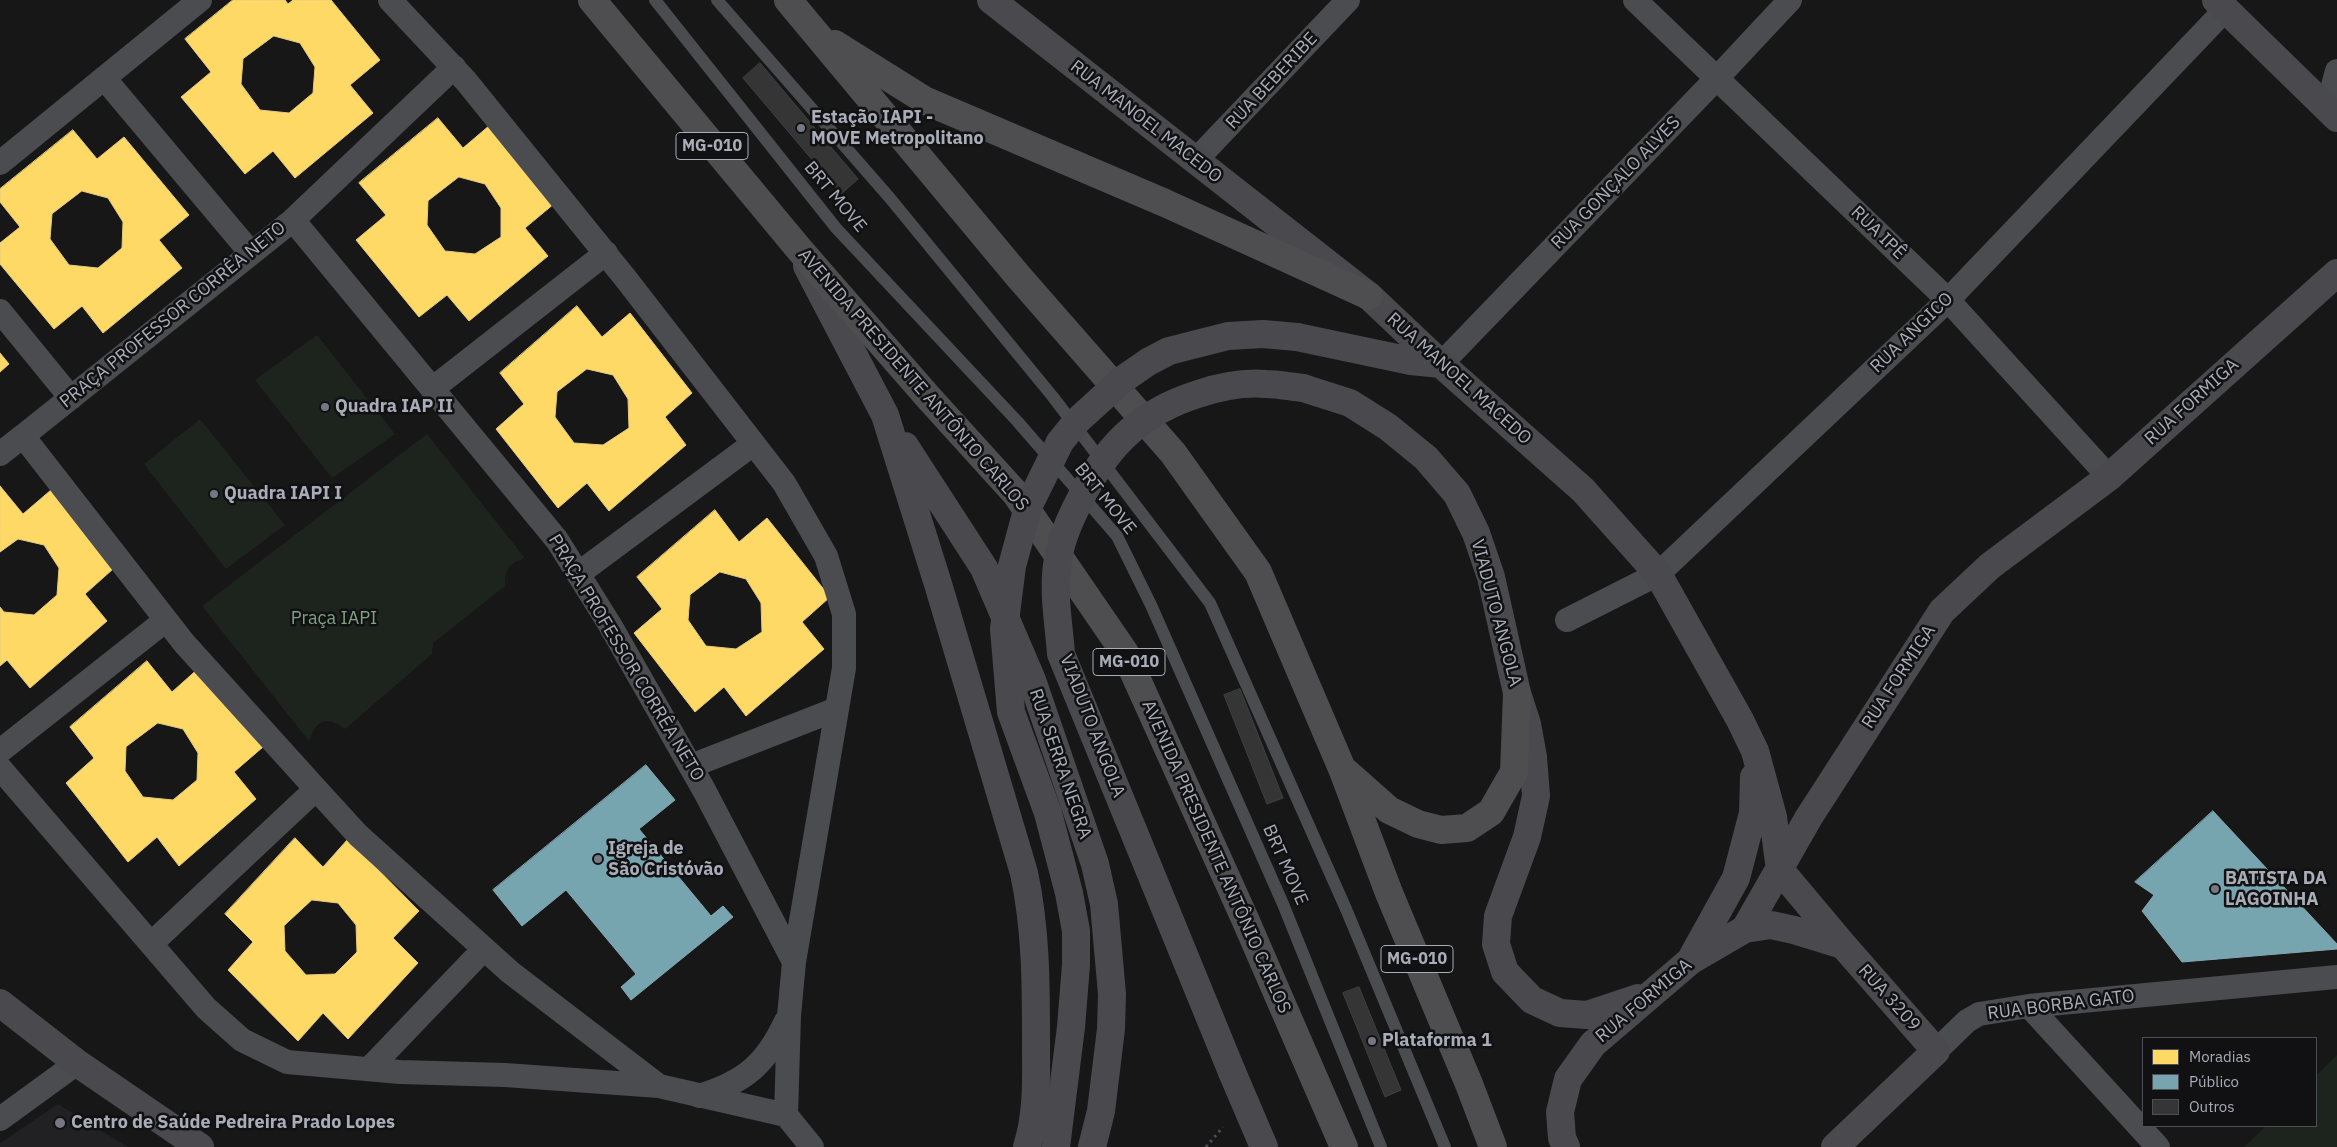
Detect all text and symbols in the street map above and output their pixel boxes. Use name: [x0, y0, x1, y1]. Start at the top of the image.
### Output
street label: RUA BEBERIBE: [1222, 28, 1322, 134]
street label: RUA MANOEL MACEDO: [1066, 56, 1226, 188]
place label: Estação IAPI - MOVE Metropolitano: [811, 107, 984, 150]
street label: RUA GONÇALO ALVES: [1547, 112, 1685, 254]
marker: Estação IAPI - MOVE Metropolitano: [795, 122, 807, 134]
road number: MG-010: [676, 132, 748, 160]
street label: BRT MOVE: [799, 157, 871, 237]
street label: RUA IPÊ: [1846, 202, 1910, 264]
street label: PRAÇA PROFESSOR CORRÊA NETO: [56, 217, 290, 413]
street label: AVENIDA PRESIDENTE ANTÔNIO CARLOS: [793, 244, 1033, 516]
street label: RUA ANGICO: [1866, 288, 1958, 378]
street label: RUA MANOEL MACEDO: [1382, 308, 1536, 450]
street label: RUA FORMIGA: [2141, 354, 2243, 450]
place label: Quadra IAP II: [335, 396, 453, 418]
marker: Quadra IAP II: [319, 401, 331, 413]
street label: BRT MOVE: [1070, 459, 1140, 539]
place label: Quadra IAPI I: [224, 483, 342, 505]
marker: Quadra IAPI I: [208, 488, 220, 500]
street label: PRAÇA PROFESSOR CORRÊA NETO: [544, 531, 708, 785]
street label: VIADUTO ANGOLA: [1466, 537, 1526, 689]
park label: Praça IAPI: [291, 608, 377, 630]
street label: RUA FORMIGA: [1858, 621, 1940, 733]
road number: MG-010: [1093, 649, 1165, 676]
street label: VIADUTO ANGOLA: [1055, 651, 1129, 801]
street label: RUA SERRA NEGRA: [1024, 686, 1096, 842]
street label: AVENIDA PRESIDENTE ANTÔNIO CARLOS: [1137, 697, 1295, 1017]
street label: BRT MOVE: [1258, 821, 1312, 909]
place label: Igreja de São Cristóvão: [608, 838, 724, 881]
marker: Igreja de São Cristóvão: [592, 853, 604, 865]
place label: BATISTA DA LAGOINHA: [2225, 868, 2327, 911]
marker: BATISTA DA LAGOINHA: [2209, 883, 2221, 895]
road number: MG-010: [1381, 946, 1453, 972]
street label: RUA FORMIGA: [1591, 954, 1697, 1048]
street label: RUA 3209: [1853, 960, 1925, 1036]
street label: RUA BORBA GATO: [1986, 985, 2136, 1025]
place label: Plataforma 1: [1382, 1030, 1492, 1052]
marker: Plataforma 1: [1366, 1035, 1378, 1047]
legend: [2142, 1037, 2317, 1127]
text: Moradias: [2189, 1047, 2251, 1066]
text: Público: [2189, 1072, 2239, 1091]
text: Outros: [2189, 1097, 2235, 1116]
place label: Centro de Saúde Pedreira Prado Lopes: [71, 1112, 395, 1134]
marker: Centro de Saúde Pedreira Prado Lopes: [53, 1116, 67, 1130]

